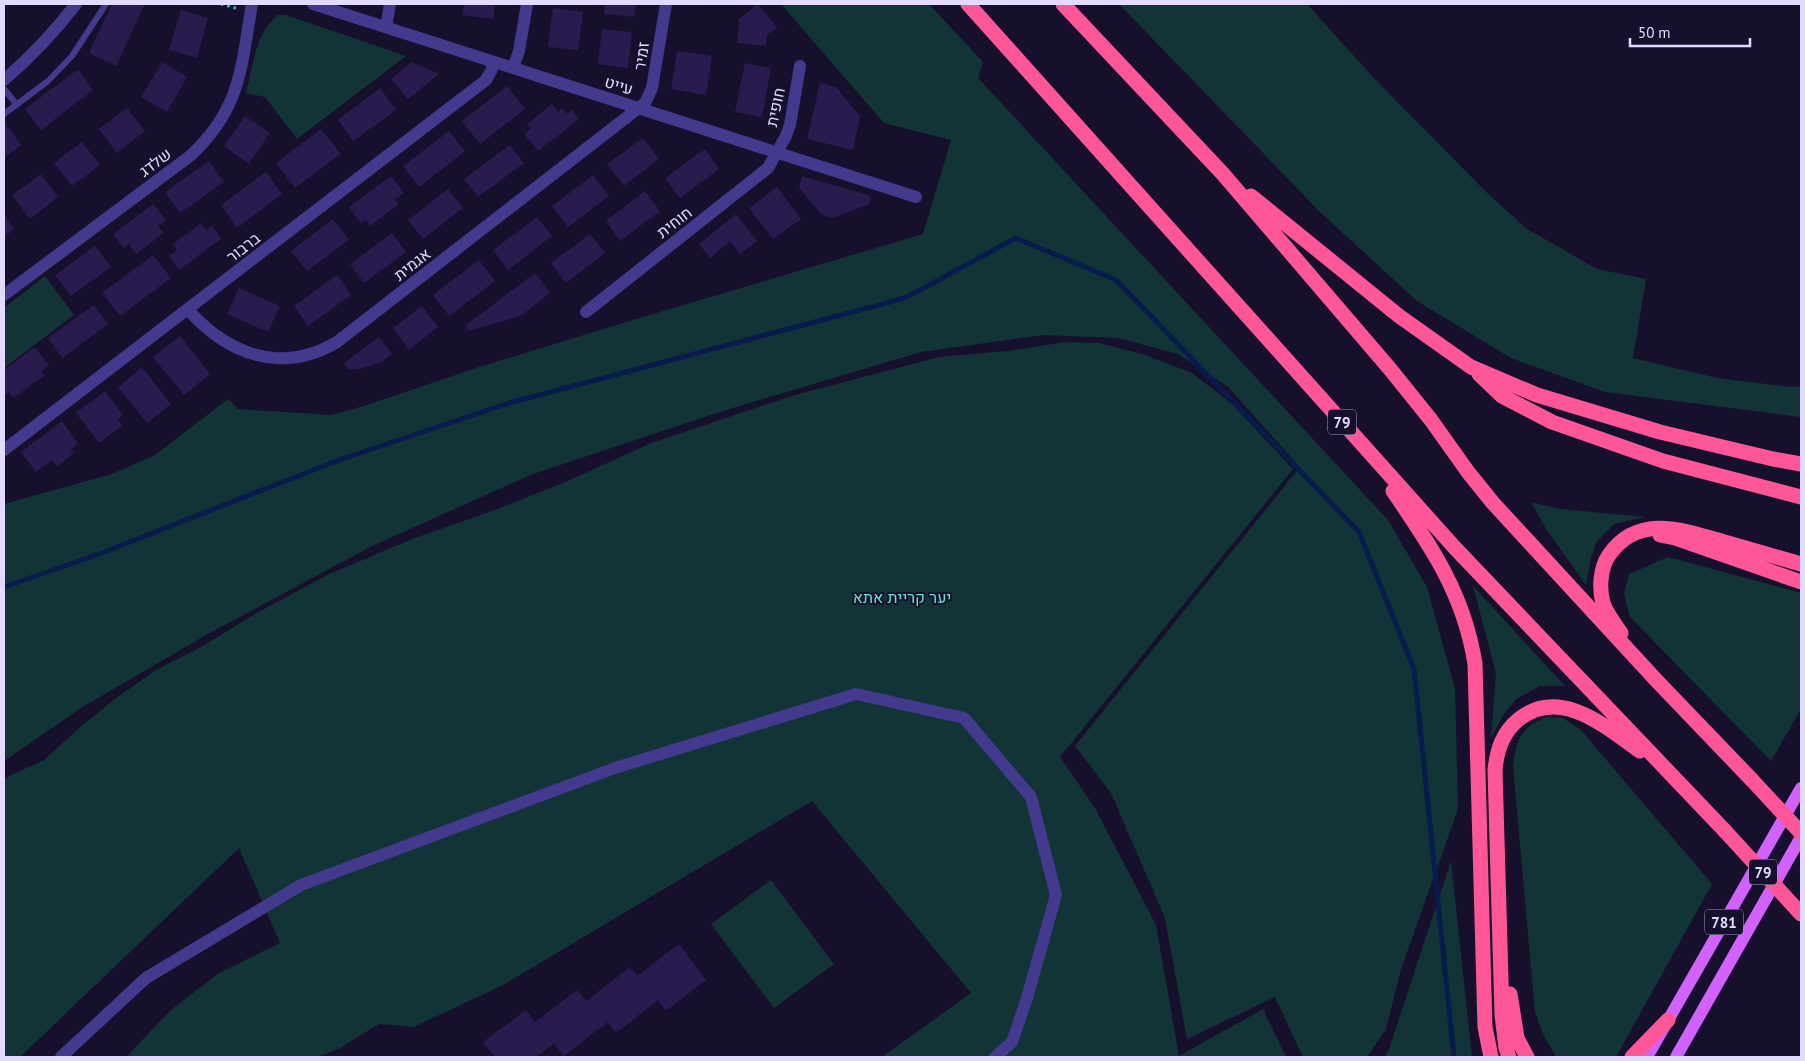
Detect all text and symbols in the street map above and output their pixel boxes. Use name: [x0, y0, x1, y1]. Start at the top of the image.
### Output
scale bar: [1630, 15, 1750, 47]
text: 50 m: [1638, 23, 1671, 42]
street label: זמיר: [629, 40, 653, 72]
street label: עייט: [602, 71, 636, 99]
street label: חופית: [761, 86, 789, 128]
street label: שלדג: [135, 143, 175, 181]
street label: חוחית: [652, 202, 696, 242]
street label: ברבור: [222, 227, 264, 266]
street label: אגמית: [390, 243, 434, 285]
road number: 79: [1328, 410, 1356, 434]
park label: יער קריית אתא: [853, 587, 951, 607]
road number: 79: [1749, 860, 1777, 884]
road number: 781: [1705, 910, 1743, 934]

